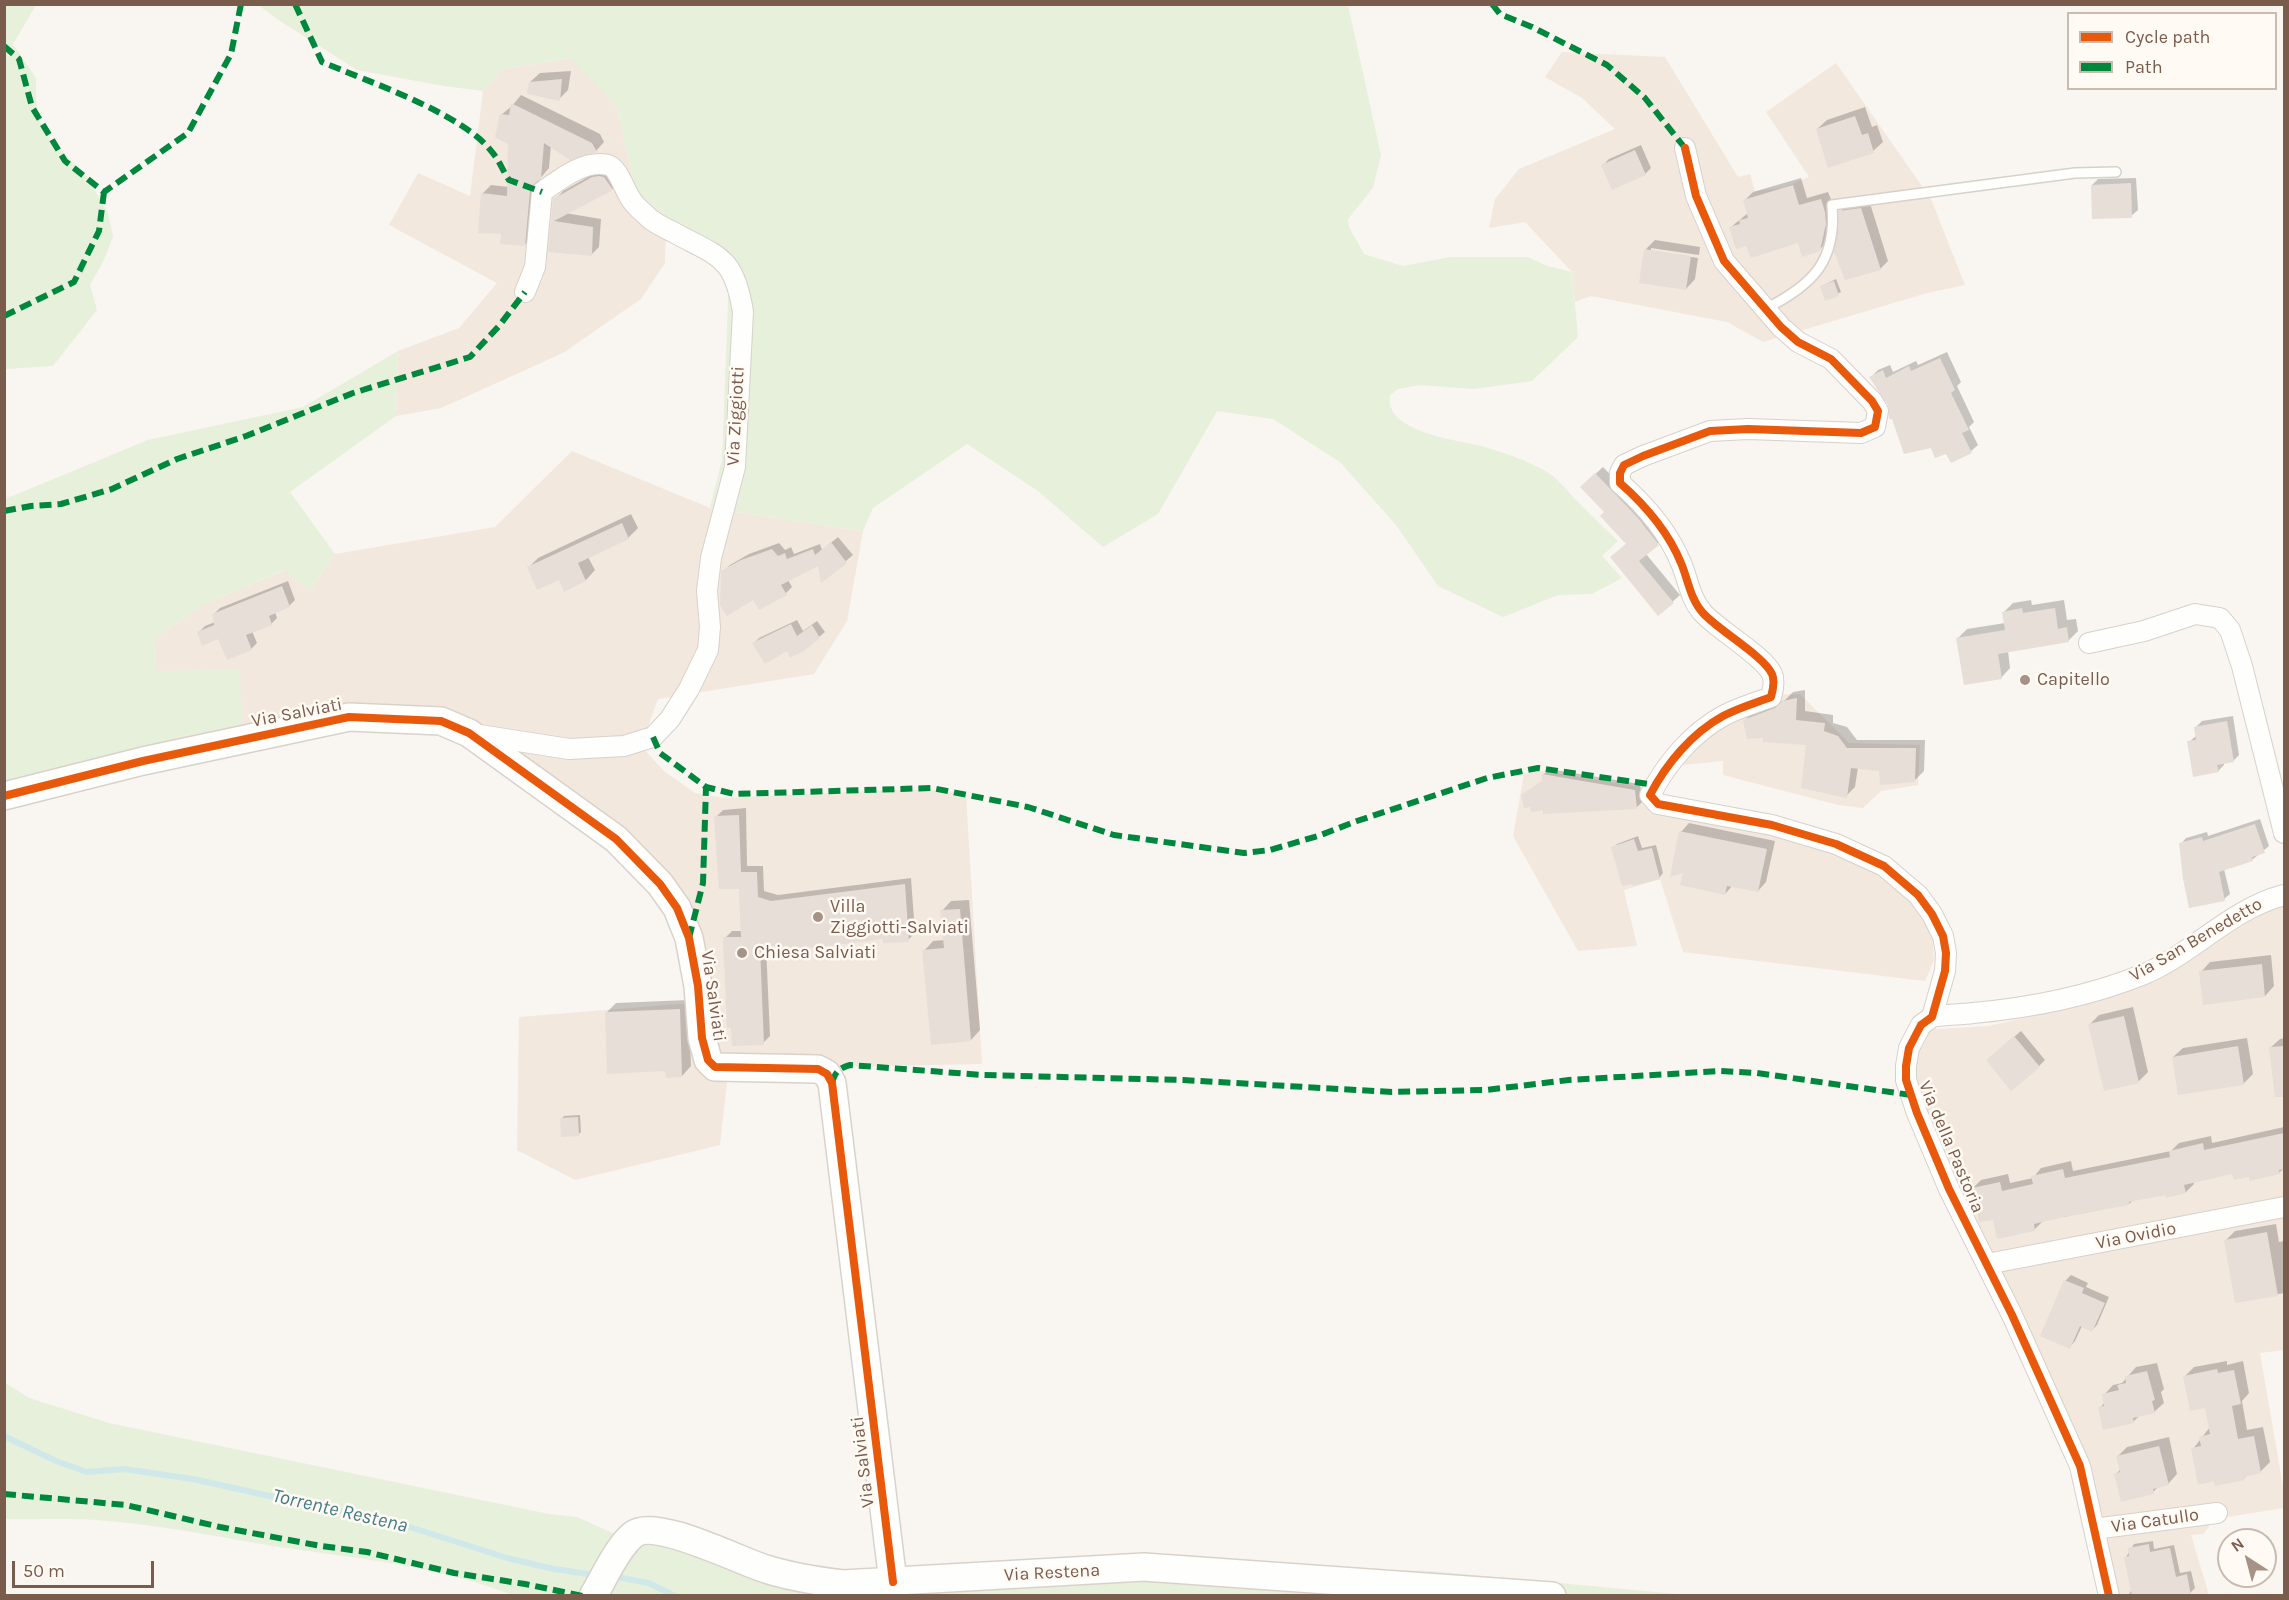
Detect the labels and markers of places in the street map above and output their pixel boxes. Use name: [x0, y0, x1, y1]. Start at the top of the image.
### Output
place label: Capitello: [2037, 669, 2110, 691]
marker: Capitello: [2018, 673, 2032, 687]
place label: Villa Ziggiotti-Salviati: [830, 896, 969, 938]
marker: Villa Ziggiotti-Salviati: [811, 910, 825, 924]
place label: Chiesa Salviati: [754, 942, 876, 964]
marker: Chiesa Salviati: [735, 946, 749, 960]

